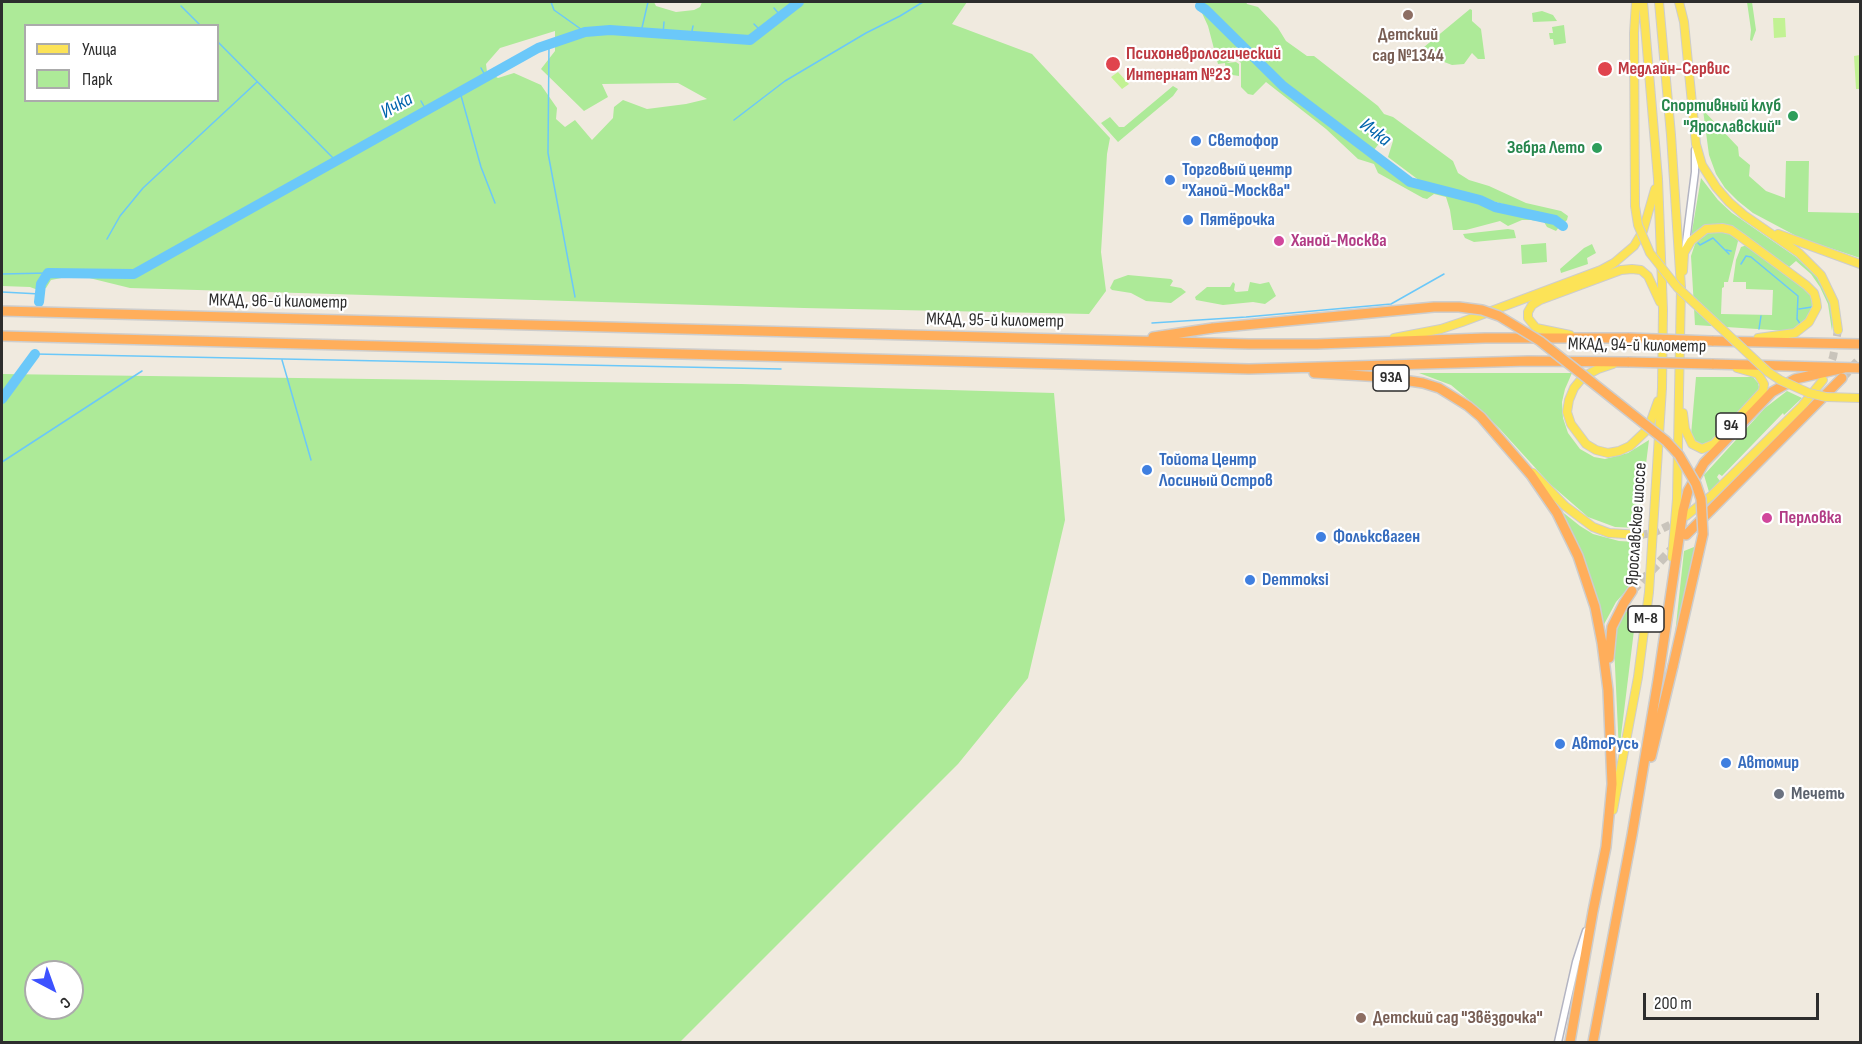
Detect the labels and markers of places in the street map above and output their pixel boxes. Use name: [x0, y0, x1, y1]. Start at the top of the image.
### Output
marker: Детский сад №1344: [1401, 8, 1415, 22]
place label: Детский сад №1344: [1372, 24, 1444, 66]
place label: Психоневрологический Интернат №23: [1126, 43, 1281, 86]
marker: Психоневрологический Интернат №23: [1104, 55, 1122, 73]
place label: Медлайн-Сервис: [1618, 58, 1730, 80]
marker: Медлайн-Сервис: [1596, 60, 1614, 78]
place label: Спортивный клуб "Ярославский": [1661, 95, 1781, 138]
marker: Спортивный клуб "Ярославский": [1786, 109, 1800, 123]
place label: Светофор: [1208, 130, 1279, 152]
marker: Светофор: [1189, 134, 1203, 148]
place label: Зебра Лето: [1507, 137, 1585, 159]
marker: Зебра Лето: [1590, 141, 1604, 155]
place label: Торговый центр "Ханой-Москва": [1182, 159, 1292, 201]
marker: Торговый центр "Ханой-Москва": [1163, 173, 1177, 187]
place label: Пятёрочка: [1200, 209, 1275, 231]
marker: Пятёрочка: [1181, 213, 1195, 227]
place label: Ханой-Москва: [1291, 230, 1387, 252]
marker: Ханой-Москва: [1272, 234, 1286, 248]
place label: Тойота Центр Лосиный Остров: [1159, 449, 1273, 492]
marker: Тойота Центр Лосиный Остров: [1140, 463, 1154, 477]
place label: Перловка: [1779, 507, 1842, 529]
marker: Перловка: [1760, 511, 1774, 525]
place label: Фольксваген: [1333, 526, 1420, 548]
marker: Фольксваген: [1314, 530, 1328, 544]
place label: Demmoksi: [1262, 569, 1329, 591]
marker: Demmoksi: [1243, 573, 1257, 587]
place label: АвтоРусь: [1572, 733, 1639, 755]
marker: АвтоРусь: [1553, 737, 1567, 751]
place label: Автомир: [1738, 752, 1799, 774]
marker: Автомир: [1719, 756, 1733, 770]
place label: Мечеть: [1791, 783, 1845, 805]
marker: Мечеть: [1772, 787, 1786, 801]
place label: Детский сад "Звёздочка": [1373, 1007, 1543, 1029]
marker: Детский сад "Звёздочка": [1354, 1011, 1368, 1025]

